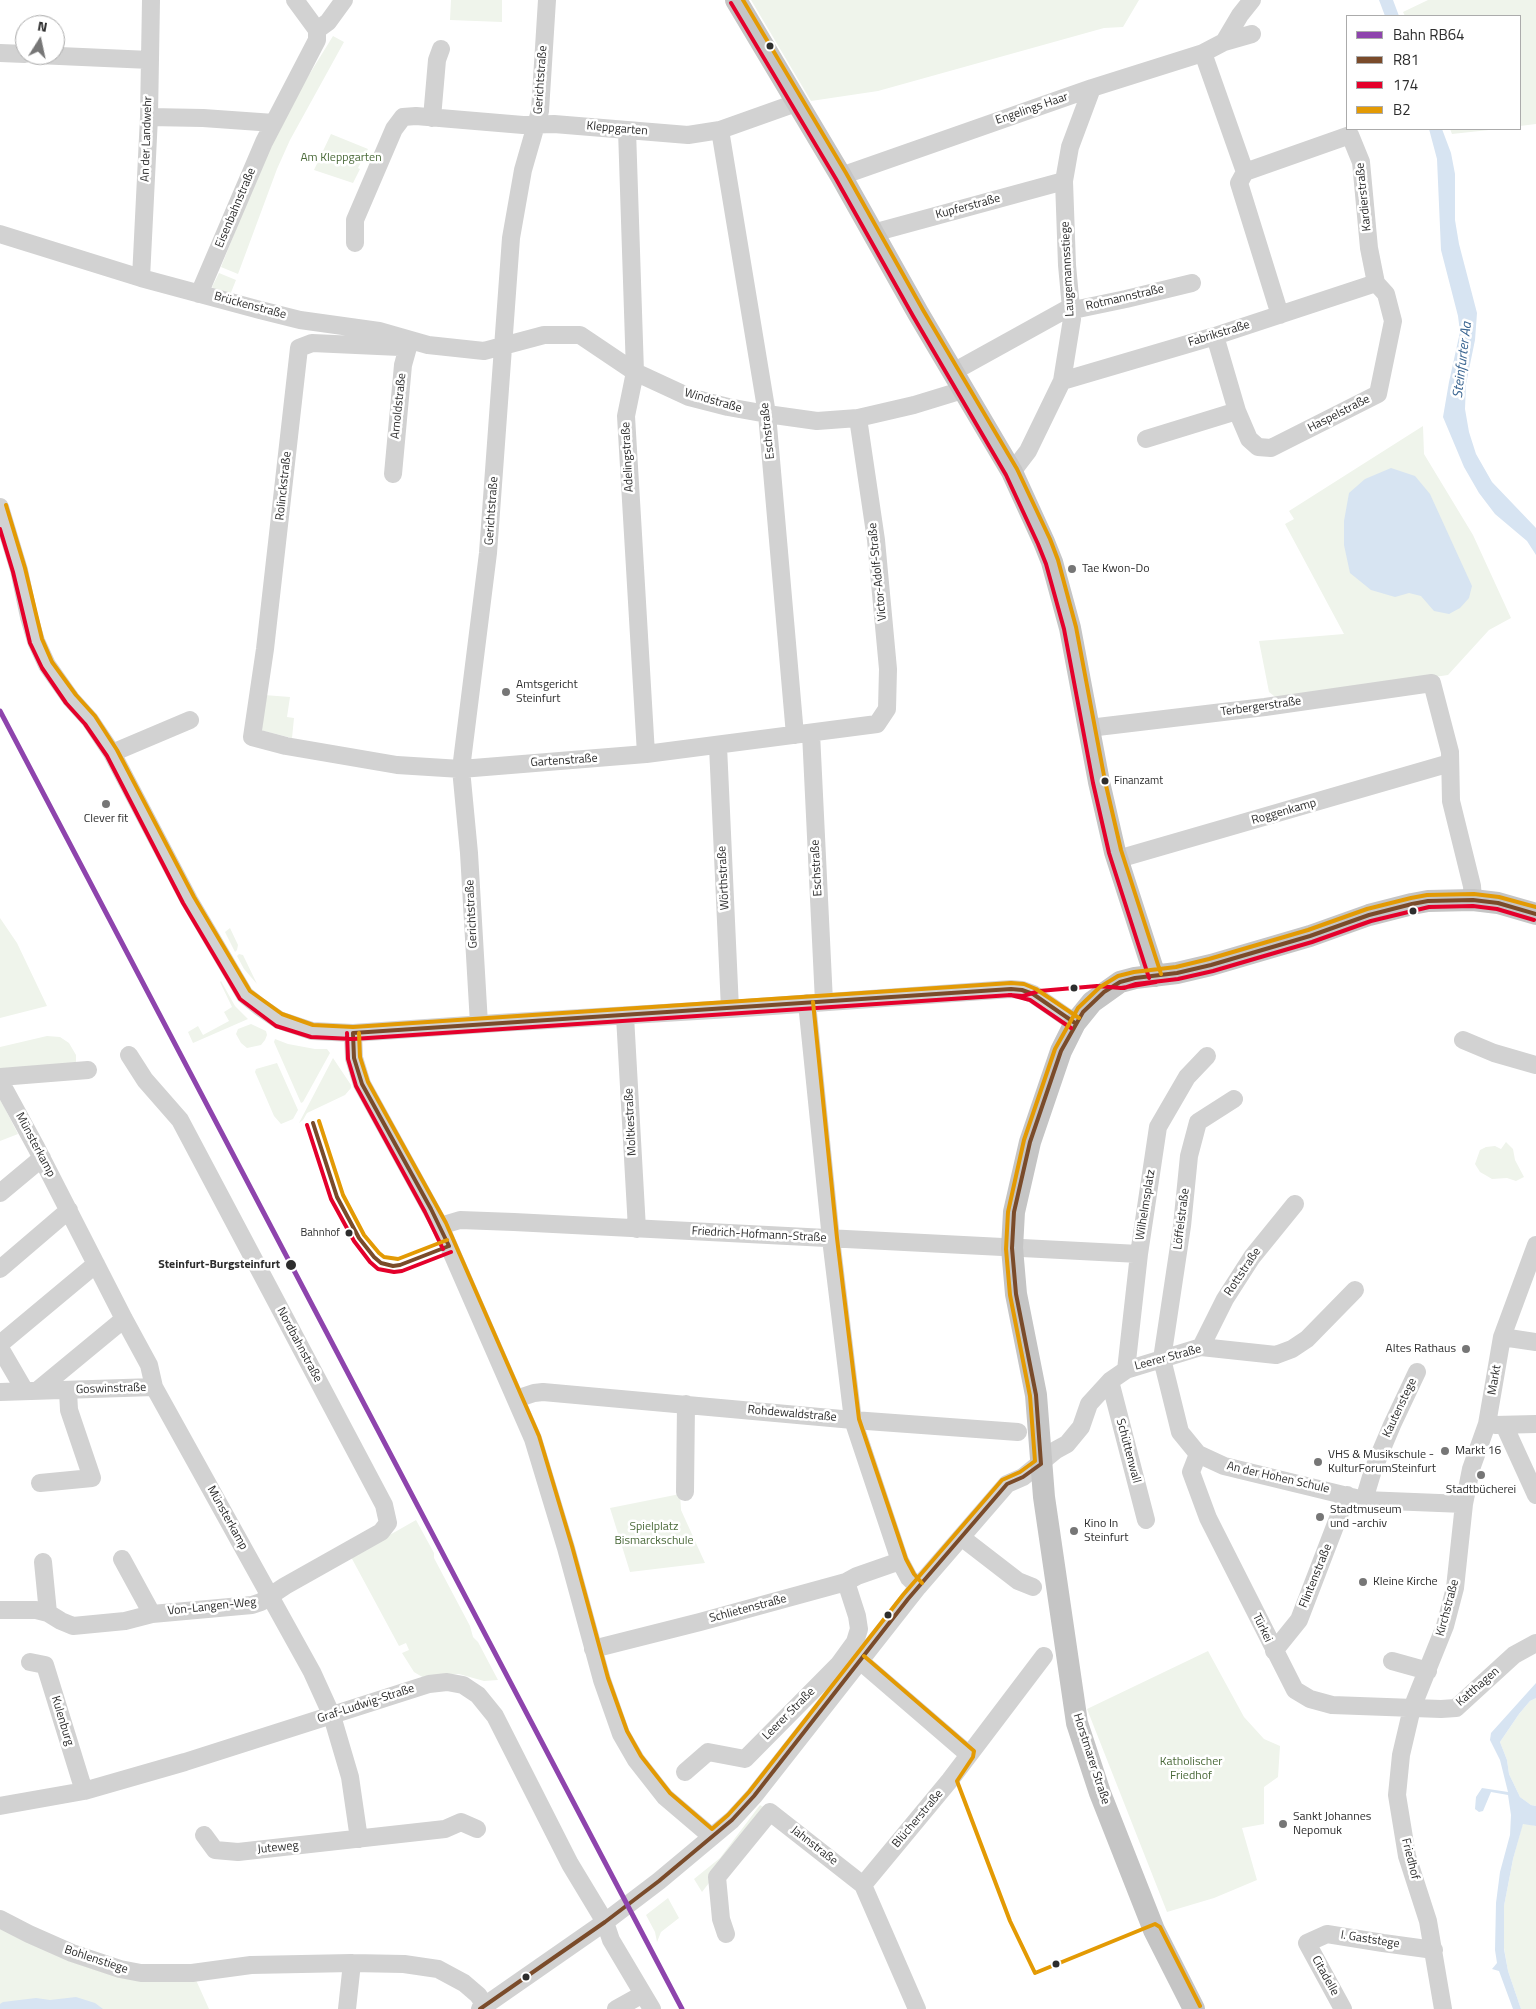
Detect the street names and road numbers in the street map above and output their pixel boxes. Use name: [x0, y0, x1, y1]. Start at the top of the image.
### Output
street label: Gerichtstraße: [531, 45, 551, 115]
street label: Engelings Haar: [994, 90, 1070, 128]
street label: An der Landwehr: [138, 96, 156, 182]
street label: Kleppgarten: [586, 119, 648, 139]
street label: Kardierstraße: [1353, 162, 1375, 232]
street label: Eisenbahnstraße: [213, 166, 259, 250]
street label: Kupferstraße: [934, 191, 1002, 223]
street label: Laugemannsstiege: [1058, 221, 1078, 317]
street label: Rotmannstraße: [1085, 282, 1165, 314]
street label: Brückenstraße: [212, 289, 288, 323]
street label: Fabrikstraße: [1186, 318, 1252, 350]
street label: Arnoldstraße: [388, 372, 410, 440]
street label: Windstraße: [683, 386, 743, 416]
street label: Haspelstraße: [1306, 392, 1372, 436]
street label: Eschstraße: [758, 402, 778, 460]
street label: Adelingstraße: [619, 421, 637, 493]
street label: Rolinckstraße: [273, 451, 295, 521]
street label: Gerichtstraße: [482, 476, 502, 546]
street label: Victor-Adolf-Straße: [866, 522, 890, 622]
street label: Terbergerstraße: [1220, 694, 1302, 720]
street label: Gartenstraße: [530, 751, 598, 771]
street label: Roggenkamp: [1250, 796, 1318, 828]
street label: Eschstraße: [808, 839, 826, 897]
street label: Wörthstraße: [715, 845, 733, 911]
street label: Gerichtstraße: [463, 879, 481, 949]
street label: Moltkestraße: [622, 1088, 640, 1156]
street label: Münsterkamp: [12, 1110, 58, 1180]
street label: Wilhelmsplatz: [1133, 1168, 1159, 1242]
street label: Löffelstraße: [1171, 1188, 1193, 1250]
street label: Friedrich-Hofmann-Straße: [691, 1224, 827, 1246]
street label: Rottstraße: [1222, 1245, 1264, 1299]
street label: Nordbahnstraße: [273, 1305, 325, 1385]
street label: Leerer Straße: [1133, 1342, 1203, 1374]
street label: Markt: [1485, 1364, 1505, 1396]
street label: Kautenstege: [1380, 1376, 1420, 1440]
street label: Goswinstraße: [76, 1381, 146, 1397]
street label: Rohdewaldstraße: [747, 1403, 837, 1425]
street label: Schüttenwall: [1112, 1417, 1144, 1485]
street label: An der Hohen Schule: [1225, 1459, 1331, 1497]
street label: Münsterkamp: [203, 1483, 251, 1553]
street label: Flintenstraße: [1297, 1542, 1335, 1610]
street label: Kirchstraße: [1434, 1578, 1462, 1638]
street label: Schlietenstraße: [708, 1592, 788, 1626]
street label: Von-Langen-Weg: [167, 1595, 257, 1619]
street label: Türkei: [1249, 1611, 1275, 1645]
street label: Katthagen: [1454, 1664, 1502, 1710]
street label: Graf-Ludwig-Straße: [316, 1682, 416, 1726]
street label: Leerer Straße: [760, 1685, 818, 1743]
street label: Kulenburg: [48, 1694, 76, 1748]
street label: Horstmarer Straße: [1069, 1712, 1113, 1806]
street label: Blücherstraße: [890, 1787, 946, 1851]
street label: Jahnstraße: [788, 1823, 840, 1869]
street label: Friedhof: [1398, 1837, 1422, 1881]
street label: Juteweg: [257, 1839, 299, 1857]
street label: I. Gaststege: [1340, 1928, 1400, 1952]
street label: Bohlenstiege: [62, 1943, 130, 1977]
street label: Citadelle: [1308, 1954, 1342, 1998]

